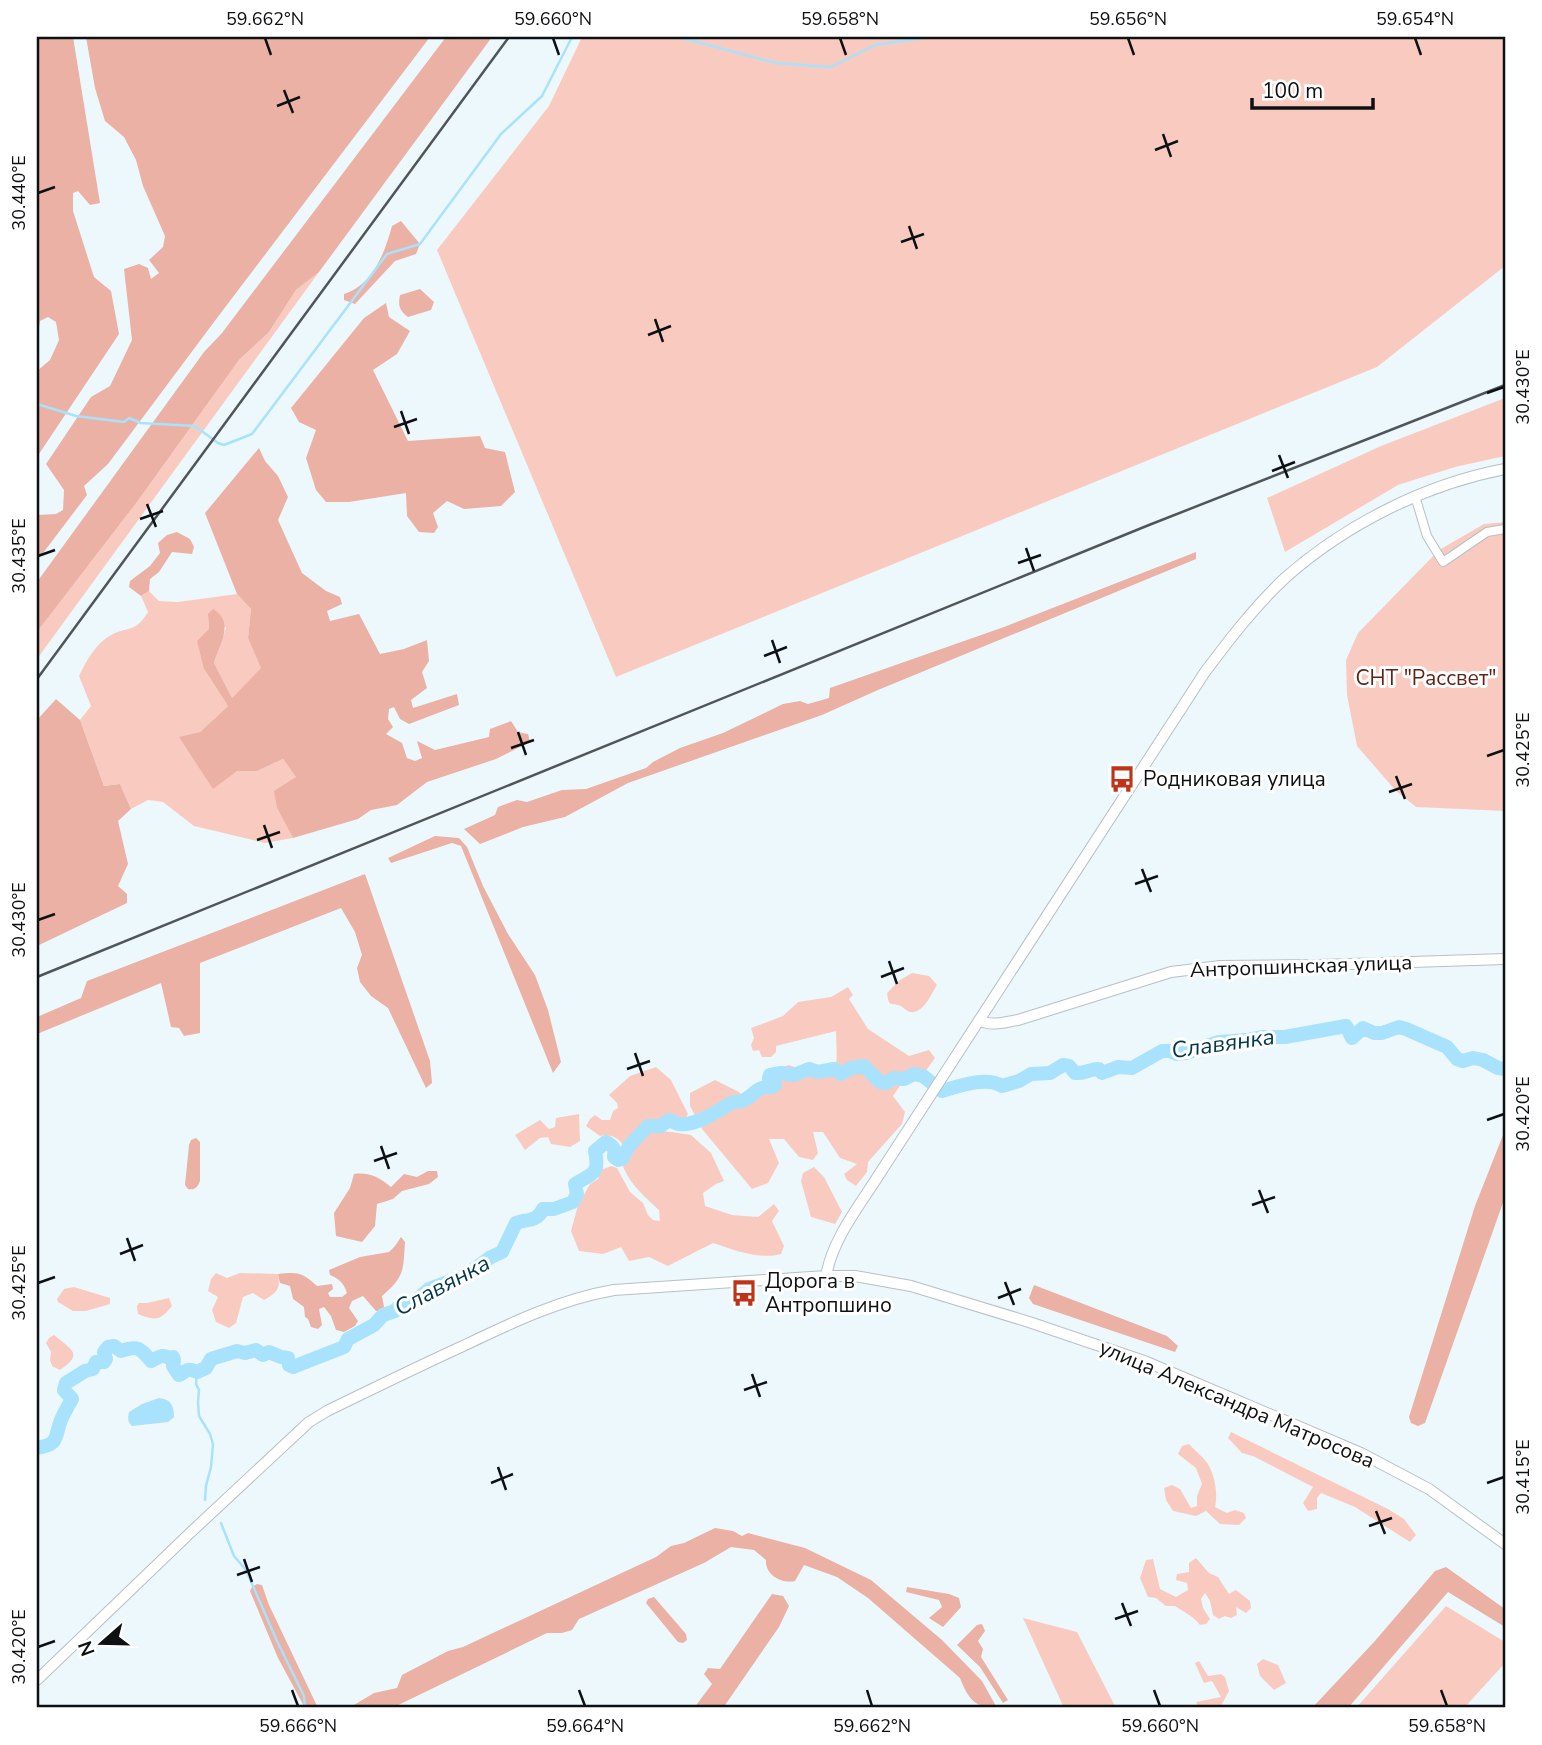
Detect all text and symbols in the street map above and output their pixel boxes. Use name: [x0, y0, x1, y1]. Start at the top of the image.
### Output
text: 59.662°N: [226, 7, 304, 31]
text: 59.660°N: [514, 7, 592, 31]
text: 59.658°N: [801, 7, 879, 31]
text: 59.656°N: [1089, 7, 1167, 31]
text: 59.654°N: [1376, 7, 1454, 31]
scale bar: [1252, 66, 1372, 110]
text: 100 m: [1262, 77, 1323, 105]
text: 30.440°E: [7, 155, 31, 231]
text: 30.430°E: [1511, 349, 1535, 425]
text: 30.435°E: [7, 518, 31, 594]
park label: СНТ "Рассвет": [1355, 664, 1497, 692]
text: 30.425°E: [1511, 712, 1535, 788]
bus stop icon: Родниковая улица: [1107, 764, 1137, 794]
place label: Родниковая улица: [1143, 765, 1326, 793]
text: 30.430°E: [7, 882, 31, 958]
street label: Антропшинская улица: [1189, 948, 1413, 984]
water label: Славянка: [1169, 1021, 1277, 1066]
text: 30.420°E: [1511, 1076, 1535, 1152]
text: 30.425°E: [7, 1245, 31, 1321]
water label: Славянка: [389, 1247, 495, 1324]
place label: Дорога в Антропшино: [765, 1267, 892, 1319]
bus stop icon: Дорога в Антропшино: [729, 1278, 759, 1308]
street label: улица Александра Матросова: [1095, 1333, 1379, 1475]
text: 30.415°E: [1511, 1439, 1535, 1515]
north arrow: [66, 1608, 136, 1678]
text: 30.420°E: [7, 1609, 31, 1685]
text: N: [72, 1637, 102, 1660]
text: 59.666°N: [259, 1714, 337, 1738]
text: 59.664°N: [546, 1714, 624, 1738]
text: 59.662°N: [833, 1714, 911, 1738]
text: 59.660°N: [1121, 1714, 1199, 1738]
text: 59.658°N: [1408, 1714, 1486, 1738]

